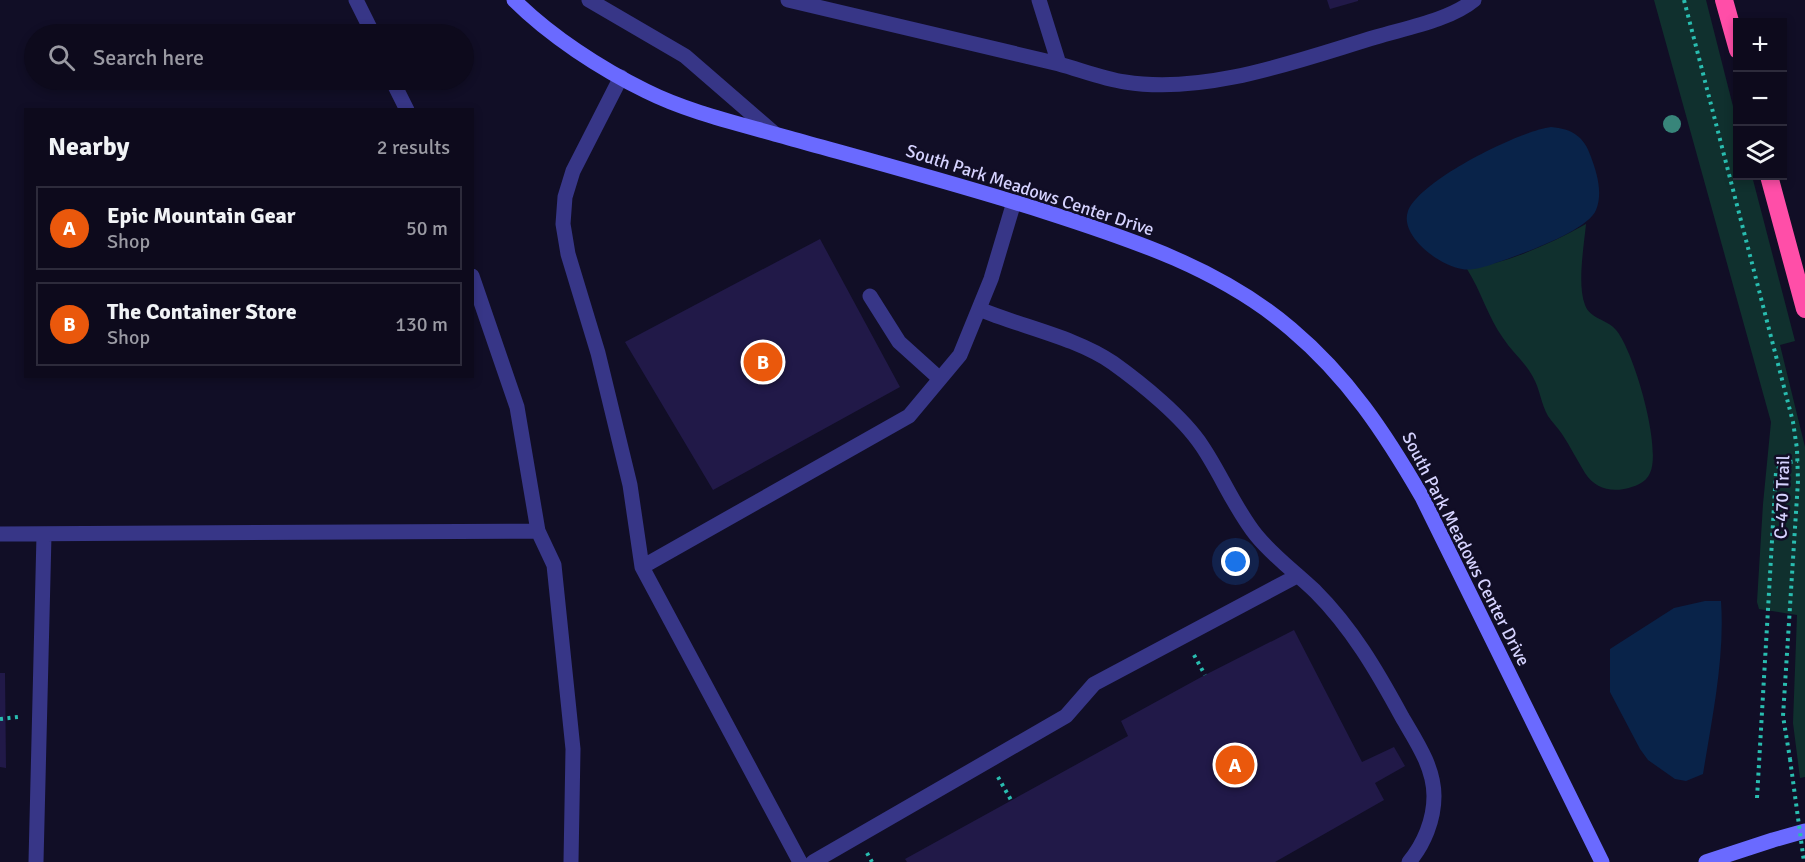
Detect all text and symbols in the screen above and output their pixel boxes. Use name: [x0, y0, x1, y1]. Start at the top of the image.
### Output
map controls: [1733, 18, 1787, 180]
button: +: [1733, 18, 1787, 72]
search box: [24, 24, 474, 90]
icon: search: [45, 41, 78, 74]
text: Search here: [93, 44, 204, 71]
button: −: [1733, 72, 1787, 126]
button: layers: [1733, 126, 1787, 180]
text: Nearby: [48, 131, 129, 163]
text: 2 results: [377, 135, 450, 160]
street label: South Park Meadows Center Drive: [903, 139, 1157, 241]
text: Epic Mountain Gear: [107, 202, 296, 229]
text: A: [63, 216, 76, 241]
text: 50 m: [406, 216, 448, 241]
text: Shop: [107, 229, 150, 254]
text: The Container Store: [107, 298, 297, 325]
text: B: [63, 312, 76, 337]
text: 130 m: [395, 312, 448, 337]
text: Shop: [107, 325, 150, 350]
pin: B: [744, 340, 783, 385]
street label: South Park Meadows Center Drive: [1397, 428, 1535, 670]
street label: C-470 Trail: [1770, 455, 1794, 539]
your location: [1221, 547, 1250, 576]
pin: A: [1216, 742, 1254, 788]

